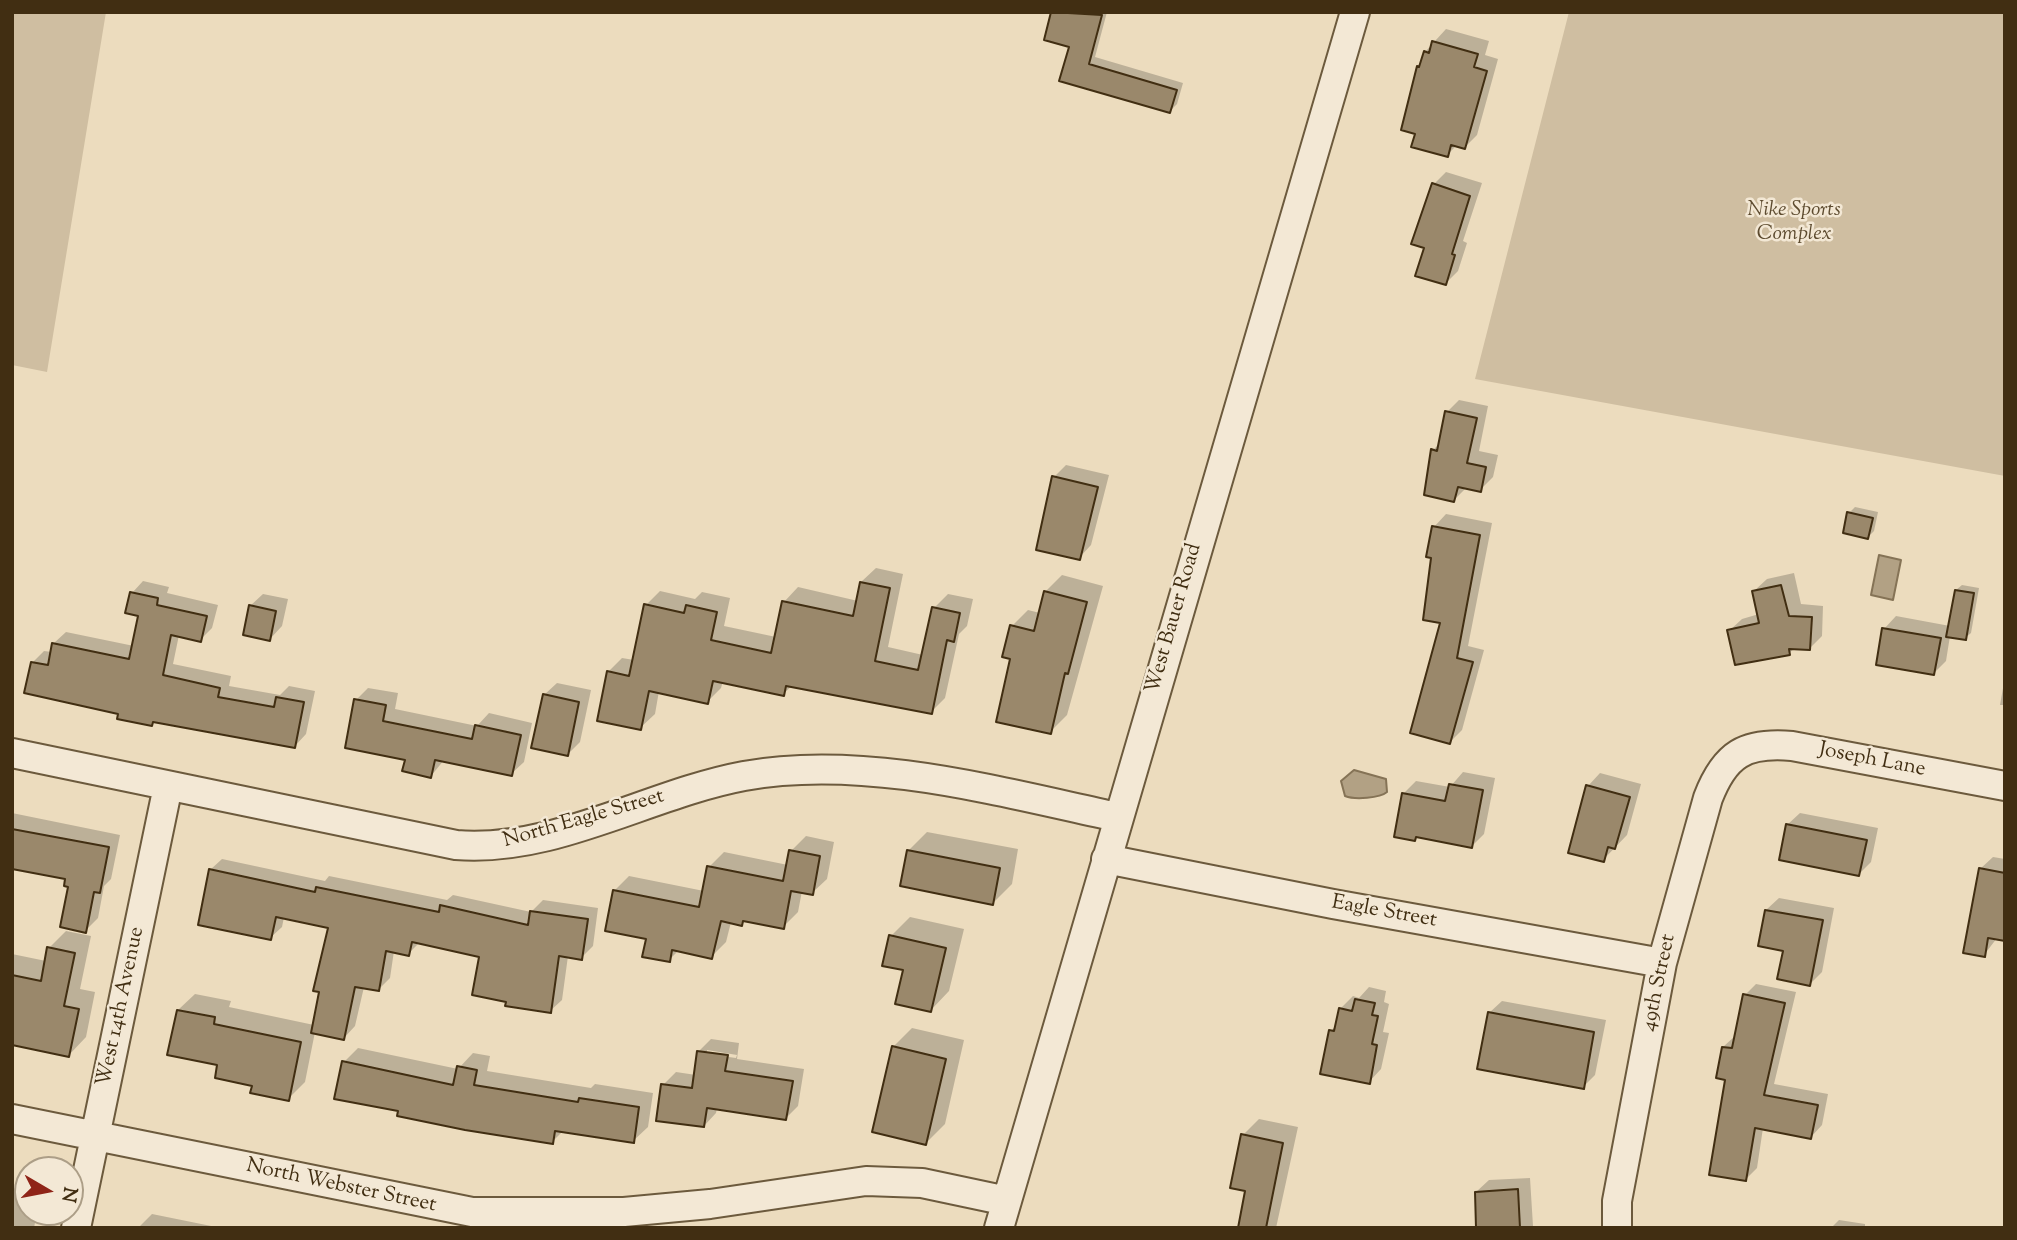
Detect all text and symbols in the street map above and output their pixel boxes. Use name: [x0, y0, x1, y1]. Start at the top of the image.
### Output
park label: Nike Sports Complex: [1747, 198, 1841, 248]
street label: West Bauer Road: [1142, 541, 1208, 697]
street label: Joseph Lane: [1817, 738, 1927, 784]
street label: North Eagle Street: [501, 785, 667, 855]
street label: Eagle Street: [1329, 891, 1439, 935]
street label: West 14th Avenue: [93, 925, 151, 1089]
street label: 49th Street: [1637, 932, 1683, 1034]
street label: North Webster Street: [244, 1155, 438, 1219]
north arrow: [14, 1156, 84, 1226]
text: N: [54, 1185, 83, 1204]

